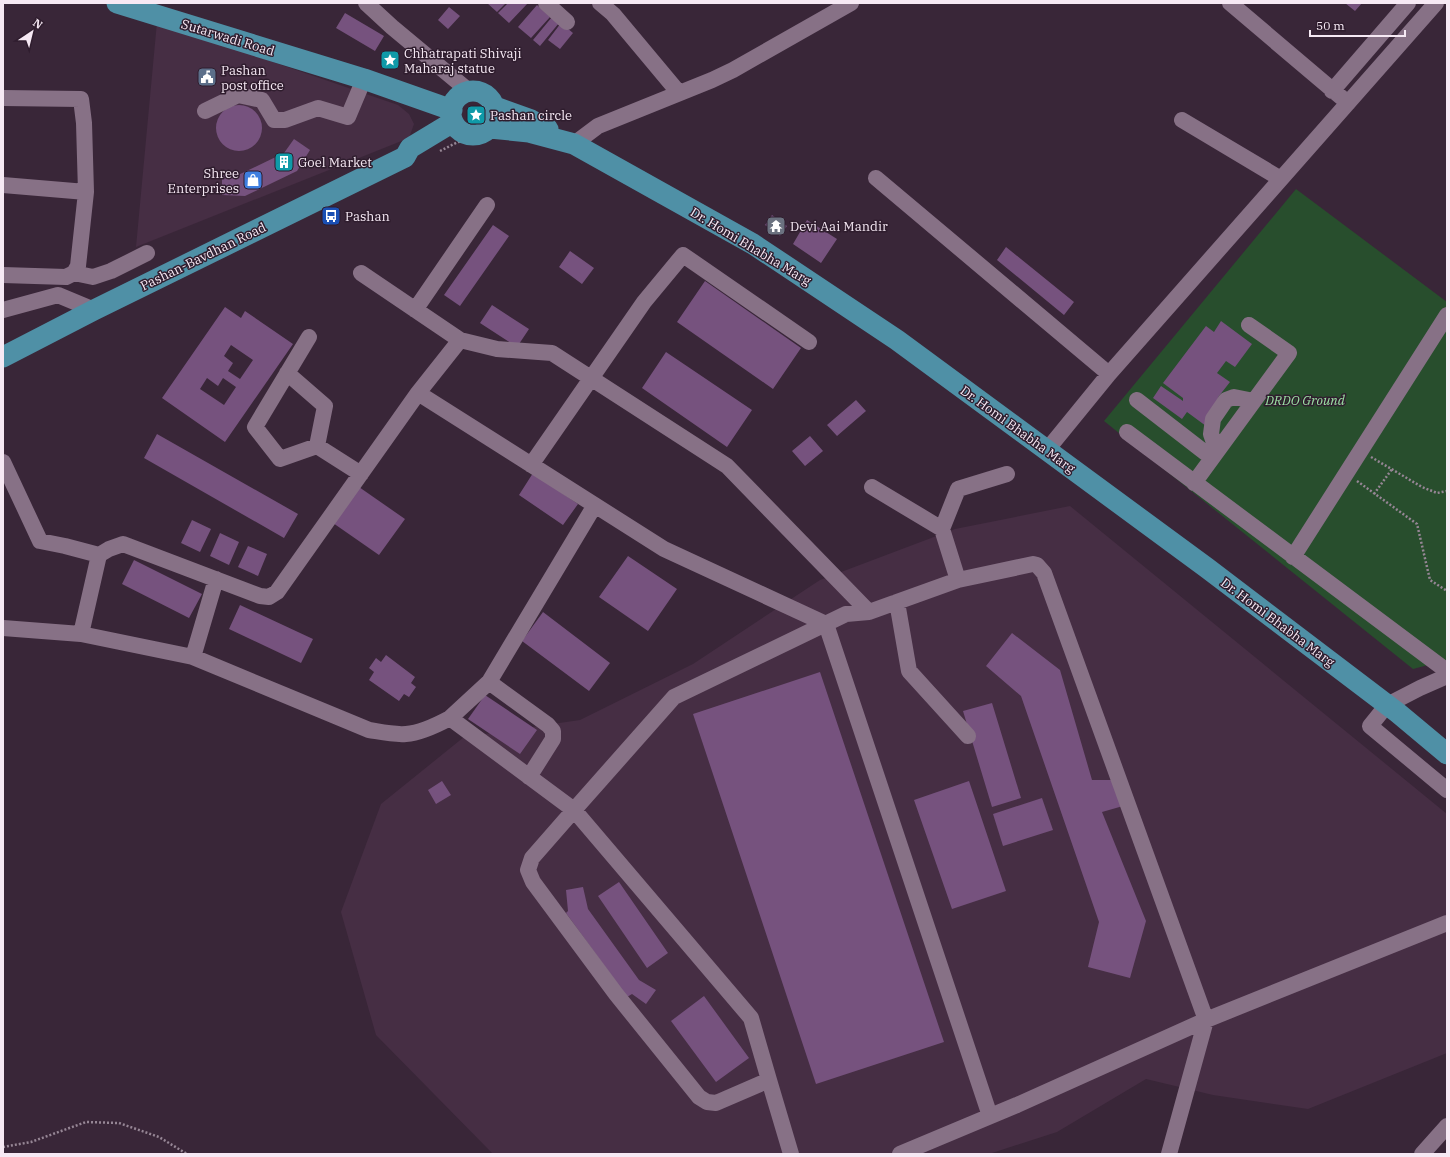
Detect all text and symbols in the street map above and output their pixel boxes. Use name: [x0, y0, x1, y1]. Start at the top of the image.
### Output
north arrow: [12, 12, 52, 52]
scale bar: [1310, 12, 1405, 38]
street label: Sutarwadi Road: [179, 15, 277, 60]
text: N: [30, 16, 46, 32]
text: 50 m: [1316, 18, 1345, 33]
place label: Chhatrapati Shivaji Maharaj statue: [404, 45, 522, 77]
place icon: Chhatrapati Shivaji Maharaj statue: [379, 49, 401, 71]
place label: Pashan post office: [221, 62, 284, 94]
public building icon: Pashan post office: [196, 66, 218, 88]
place icon: Pashan circle: [465, 104, 487, 126]
place label: Pashan circle: [490, 107, 572, 124]
building icon: Goel Market: [273, 151, 295, 173]
place label: Goel Market: [298, 154, 372, 171]
place label: Shree Enterprises: [168, 165, 239, 197]
shop icon: Shree Enterprises: [242, 169, 264, 191]
street label: Dr. Homi Bhabha Marg: [687, 204, 814, 289]
bus stop icon: Pashan: [320, 205, 342, 227]
place label: Pashan: [345, 208, 390, 225]
temple icon: Devi Aai Mandir: [765, 215, 787, 237]
place label: Devi Aai Mandir: [790, 218, 888, 235]
street label: Pashan-Bavdhan Road: [138, 219, 269, 294]
street label: Dr. Homi Bhabha Marg: [957, 382, 1079, 477]
park label: DRDO Ground: [1264, 392, 1346, 409]
street label: Dr. Homi Bhabha Marg: [1217, 574, 1338, 671]

